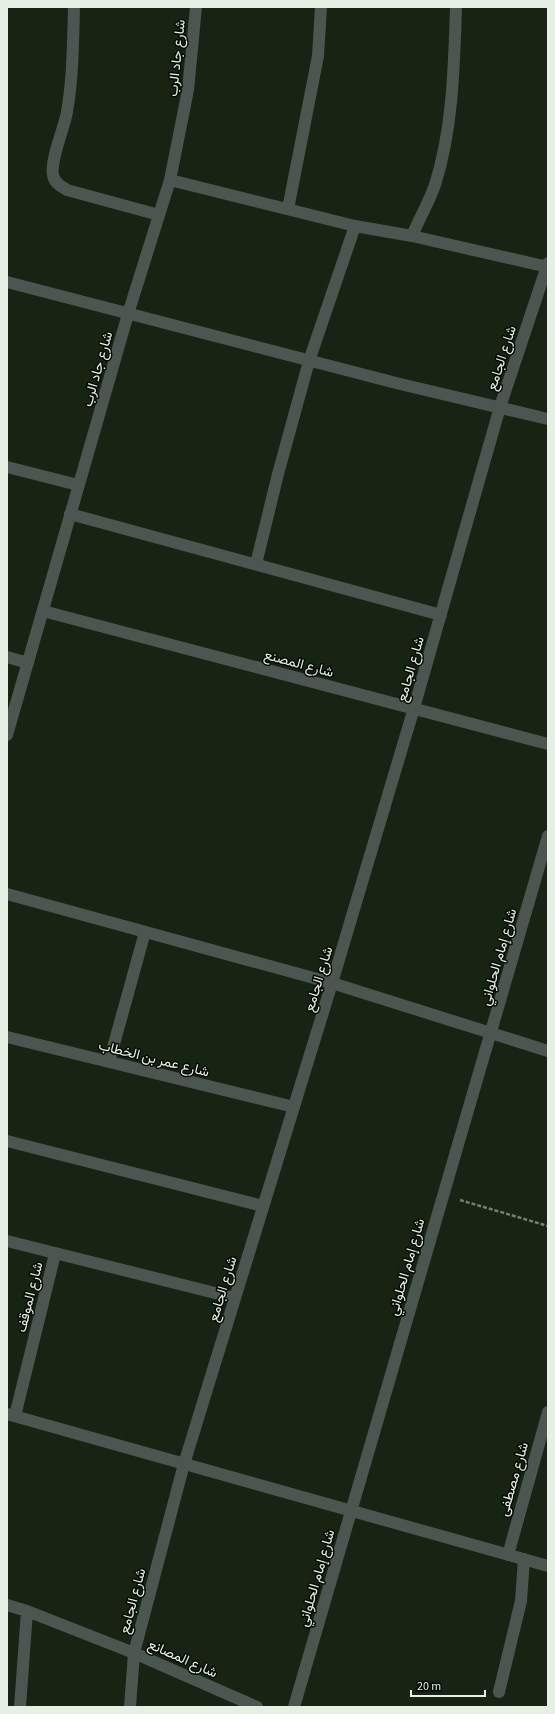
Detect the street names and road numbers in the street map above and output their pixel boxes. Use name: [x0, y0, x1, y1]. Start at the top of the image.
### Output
street label: شارع جاد الرب: [163, 19, 191, 98]
street label: شارع الجامع: [482, 323, 522, 393]
street label: شارع جاد الرب: [78, 329, 118, 409]
street label: شارع الجامع: [392, 634, 430, 704]
street label: شارع المصنع: [262, 645, 336, 683]
street label: شارع إمام الحلواني: [476, 906, 523, 1009]
street label: شارع الجامع: [300, 944, 338, 1014]
street label: شارع عمر بن الخطاب: [96, 1036, 211, 1082]
street label: شارع إمام الحلواني: [384, 1216, 431, 1319]
street label: شارع الجامع: [204, 1254, 242, 1324]
street label: شارع الموقف: [12, 1260, 48, 1335]
street label: شارع مصطفى: [494, 1440, 534, 1519]
street label: شارع إمام الحلواني: [294, 1527, 341, 1630]
street label: شارع الجامع: [115, 1566, 151, 1636]
street label: شارع المصانع: [145, 1635, 221, 1683]

